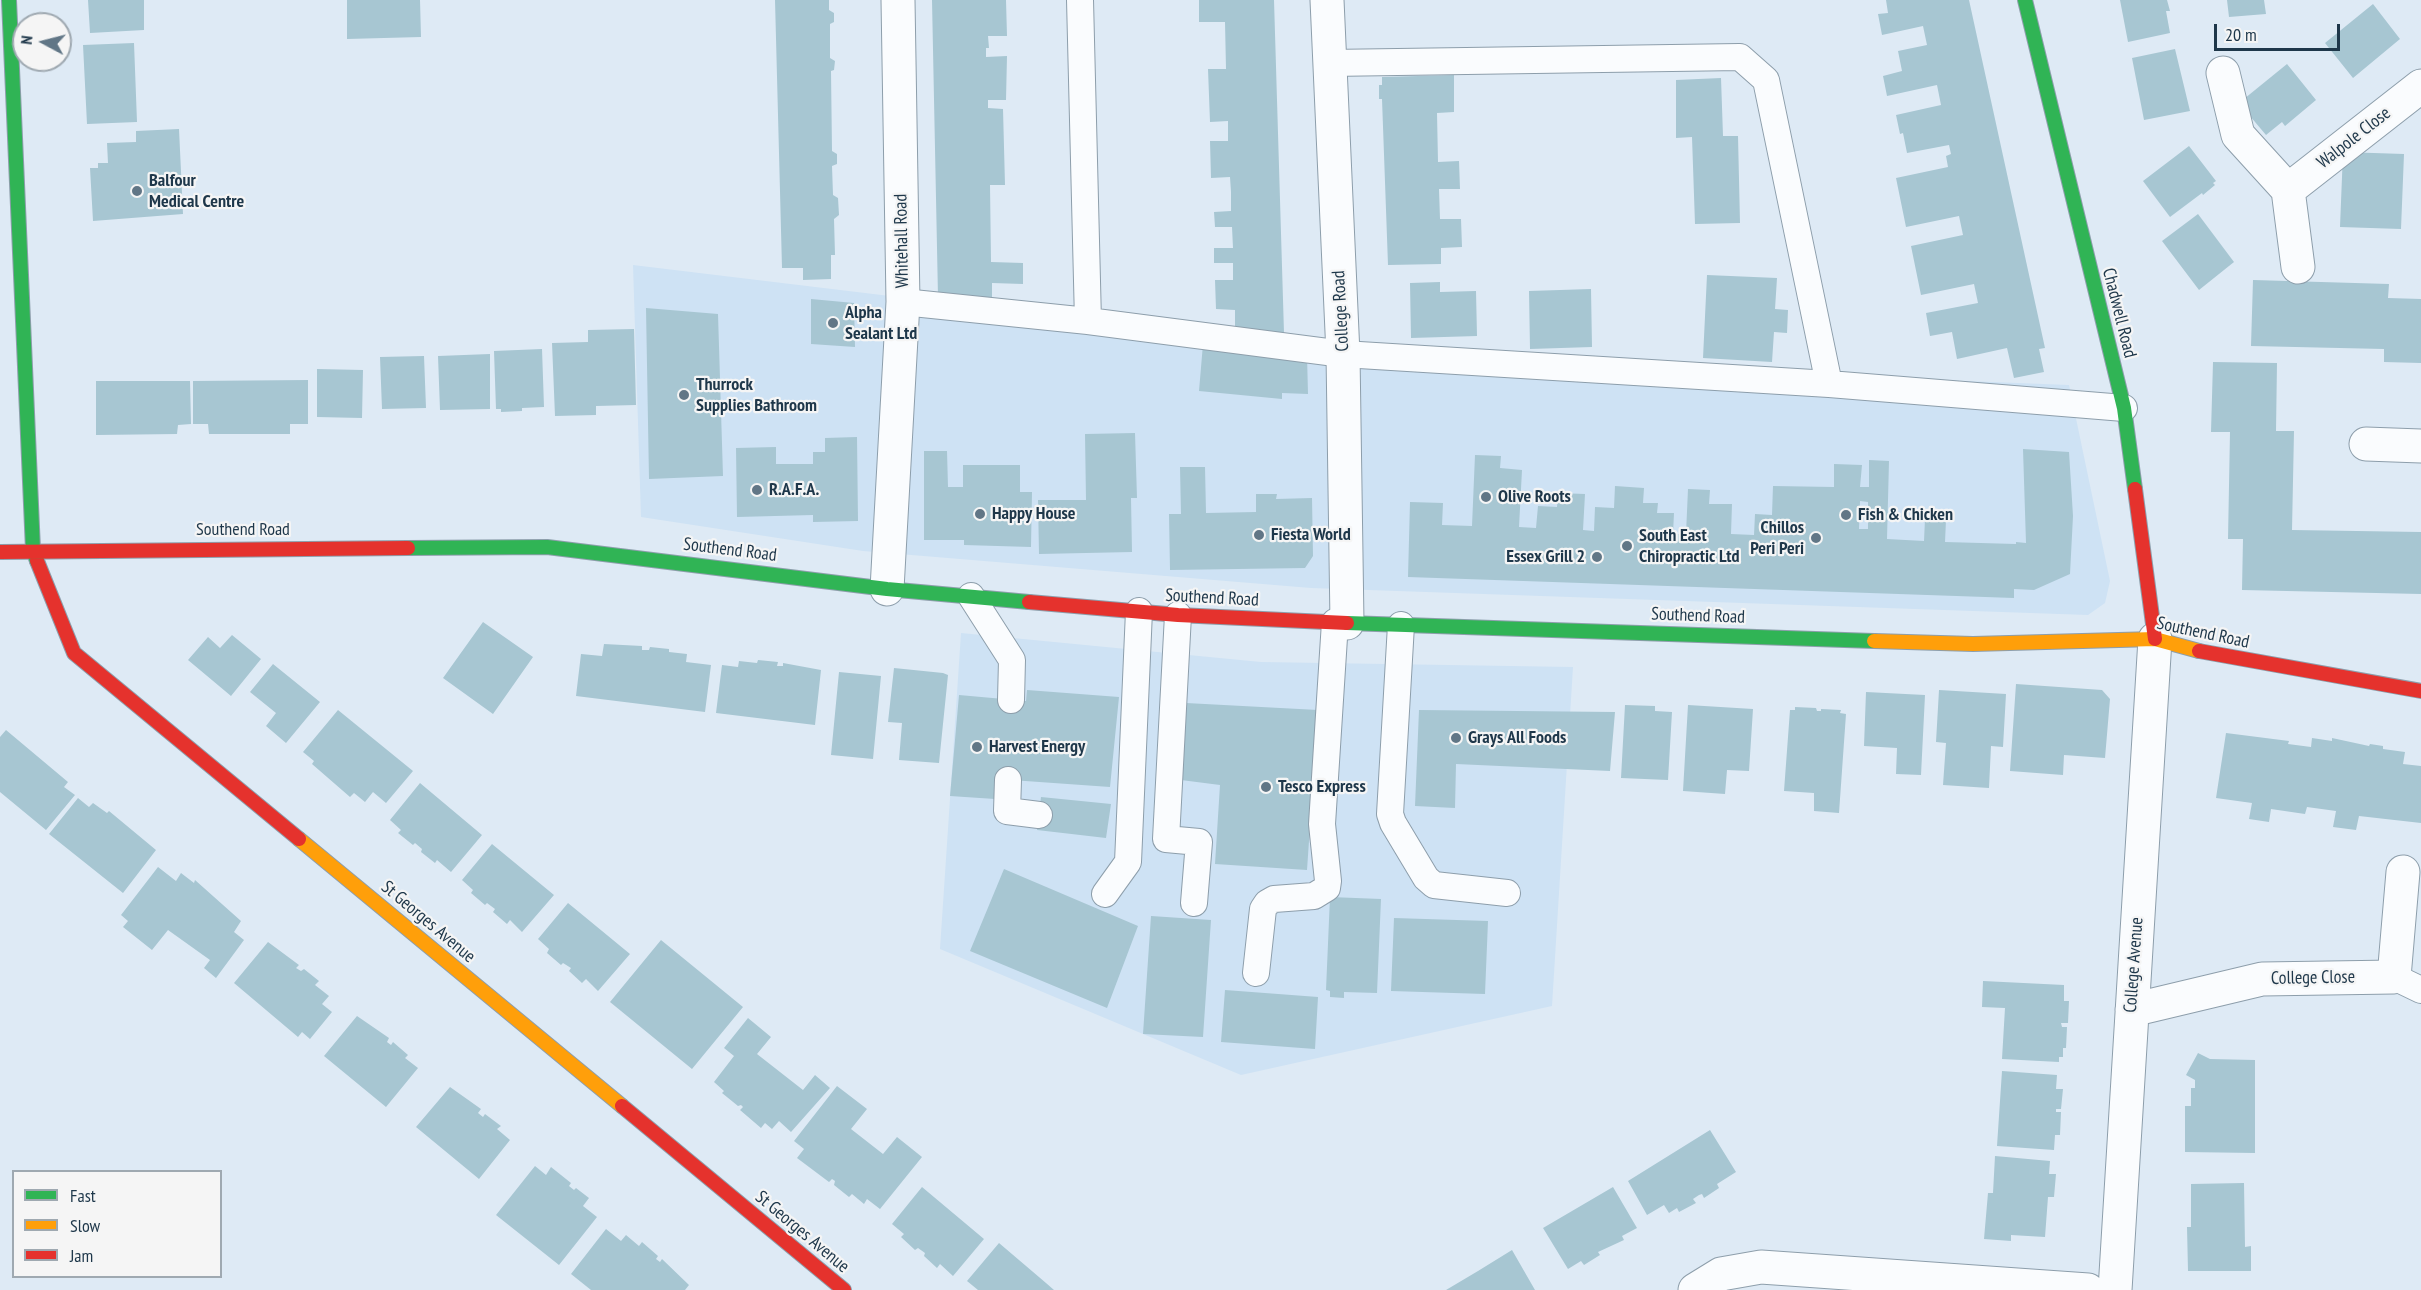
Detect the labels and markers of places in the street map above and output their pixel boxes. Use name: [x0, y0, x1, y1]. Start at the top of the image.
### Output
place label: Balfour Medical Centre: [149, 170, 244, 213]
marker: Balfour Medical Centre: [130, 184, 144, 198]
place label: Alpha Sealant Ltd: [845, 302, 917, 344]
marker: Alpha Sealant Ltd: [826, 316, 840, 330]
place label: Thurrock Supplies Bathroom: [696, 374, 817, 416]
marker: Thurrock Supplies Bathroom: [677, 388, 691, 402]
place label: R.A.F.A.: [769, 479, 819, 501]
marker: R.A.F.A.: [750, 483, 764, 497]
place label: Olive Roots: [1498, 486, 1571, 508]
marker: Olive Roots: [1479, 490, 1493, 504]
place label: Happy House: [992, 503, 1075, 525]
place label: Fish & Chicken: [1858, 504, 1953, 526]
marker: Happy House: [973, 507, 987, 521]
marker: Fish & Chicken: [1839, 508, 1853, 522]
place label: Chillos Peri Peri: [1750, 517, 1804, 560]
place label: Fiesta World: [1271, 524, 1351, 546]
place label: South East Chiropractic Ltd: [1639, 525, 1739, 568]
marker: Fiesta World: [1252, 528, 1266, 542]
marker: Chillos Peri Peri: [1809, 531, 1823, 545]
marker: South East Chiropractic Ltd: [1620, 539, 1634, 553]
place label: Essex Grill 2: [1506, 546, 1585, 568]
marker: Essex Grill 2: [1590, 550, 1604, 564]
place label: Grays All Foods: [1468, 727, 1566, 749]
marker: Grays All Foods: [1449, 731, 1463, 745]
place label: Harvest Energy: [989, 736, 1085, 758]
marker: Harvest Energy: [970, 740, 984, 754]
place label: Tesco Express: [1278, 776, 1366, 798]
marker: Tesco Express: [1259, 780, 1273, 794]

